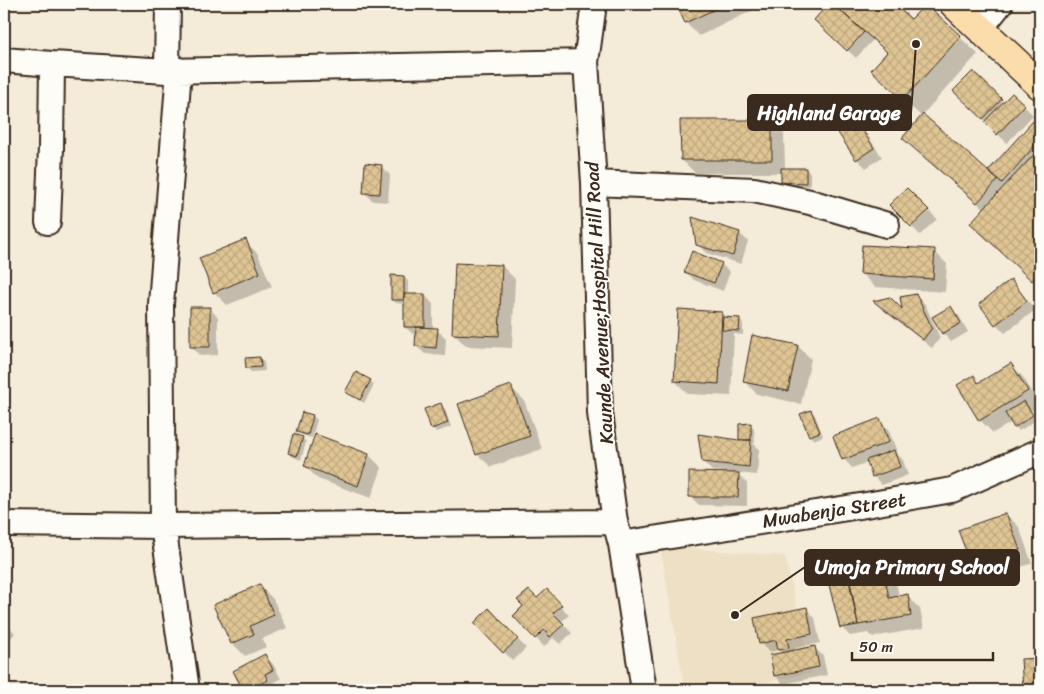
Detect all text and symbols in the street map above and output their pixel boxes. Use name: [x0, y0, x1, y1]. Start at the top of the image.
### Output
callout: Highland Garage: [748, 95, 911, 130]
text: Highland Garage: [756, 96, 902, 131]
street label: Kaunde Avenue;Hospital Hill Road: [575, 160, 623, 445]
street label: Mwabenja Street: [760, 482, 908, 538]
callout: Umoja Primary School: [805, 550, 1019, 585]
text: Umoja Primary School: [815, 550, 1011, 585]
scale bar: [852, 629, 993, 661]
text: 50 m: [859, 634, 894, 660]

